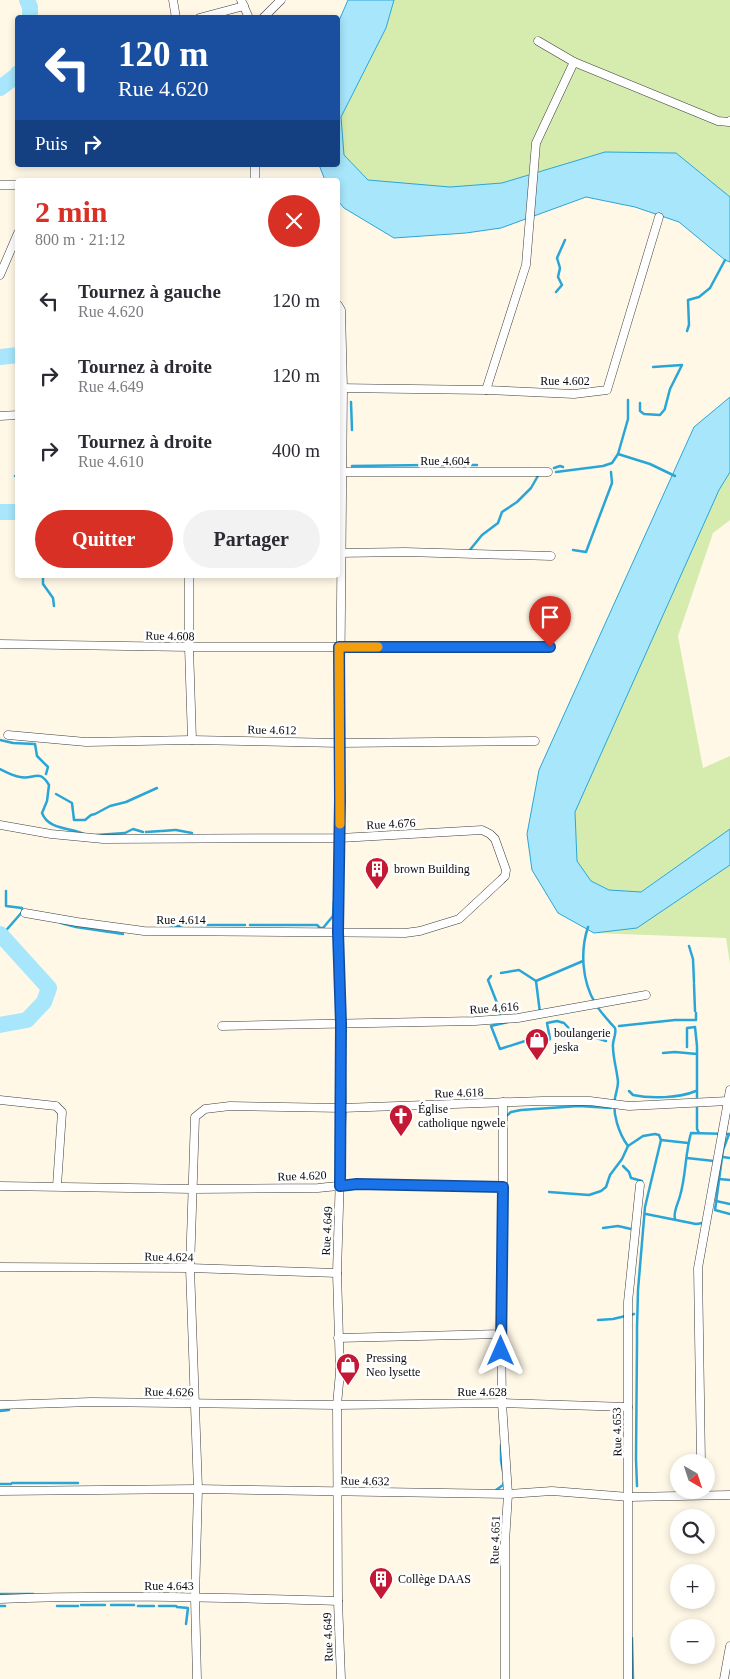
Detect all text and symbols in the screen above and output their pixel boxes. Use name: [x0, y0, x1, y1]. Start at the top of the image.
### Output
icon: left: [35, 35, 100, 100]
text: 120 m: [118, 35, 208, 74]
text: Rue 4.620: [118, 76, 208, 101]
icon: right: [78, 130, 106, 158]
text: Puis: [35, 133, 68, 154]
text: 2 min: [35, 195, 108, 228]
button: close: [268, 195, 320, 247]
text: 800 m · 21:12: [35, 231, 125, 248]
text: Tournez à gauche: [78, 281, 221, 302]
icon: left: [35, 287, 63, 315]
text: 120 m: [272, 290, 320, 311]
text: Rue 4.620: [78, 303, 144, 320]
text: Tournez à droite: [78, 356, 212, 377]
icon: right: [35, 362, 63, 390]
text: 120 m: [272, 365, 320, 386]
street label: Rue 4.602: [540, 374, 590, 388]
text: Rue 4.649: [78, 378, 144, 395]
text: Tournez à droite: [78, 431, 212, 452]
icon: right: [35, 437, 63, 465]
text: 400 m: [272, 440, 320, 461]
text: Rue 4.610: [78, 453, 144, 470]
street label: Rue 4.604: [420, 454, 470, 468]
button: Quitter: [35, 510, 173, 568]
button: Partager: [183, 510, 320, 568]
pin: [529, 596, 571, 647]
icon: arrive: [536, 603, 564, 631]
street label: Rue 4.608: [145, 629, 195, 643]
street label: Rue 4.612: [247, 723, 297, 737]
street label: Rue 4.676: [366, 816, 416, 832]
building icon: brown Building: [364, 856, 390, 890]
place label: brown Building: [394, 862, 470, 876]
street label: Rue 4.614: [156, 913, 206, 927]
street label: Rue 4.616: [469, 999, 519, 1017]
place label: boulangerie jeska: [553, 1026, 611, 1054]
shop icon: boulangerie jeska: [524, 1027, 550, 1061]
street label: Rue 4.618: [434, 1085, 484, 1101]
place label: Église catholique ngwele: [418, 1102, 506, 1130]
church icon: Église catholique ngwele: [388, 1103, 414, 1137]
street label: Rue 4.620: [277, 1168, 327, 1184]
street label: Rue 4.649: [319, 1206, 335, 1256]
street label: Rue 4.624: [144, 1250, 194, 1264]
position arrow: [474, 1324, 526, 1376]
place label: Pressing Neo lysette: [366, 1351, 420, 1379]
shop icon: Pressing Neo lysette: [335, 1352, 361, 1386]
street label: Rue 4.626: [144, 1385, 194, 1399]
street label: Rue 4.628: [457, 1385, 507, 1399]
street label: Rue 4.653: [610, 1407, 624, 1457]
north arrow: [670, 1454, 715, 1499]
map controls: [670, 1454, 715, 1664]
street label: Rue 4.632: [340, 1474, 390, 1488]
button: search: [670, 1509, 715, 1554]
street label: Rue 4.651: [487, 1515, 503, 1565]
button: +: [670, 1564, 715, 1609]
building icon: Collège DAAS: [368, 1566, 394, 1600]
place label: Collège DAAS: [398, 1572, 471, 1586]
street label: Rue 4.643: [144, 1579, 194, 1593]
street label: Rue 4.649: [320, 1612, 336, 1662]
button: −: [670, 1619, 715, 1664]

